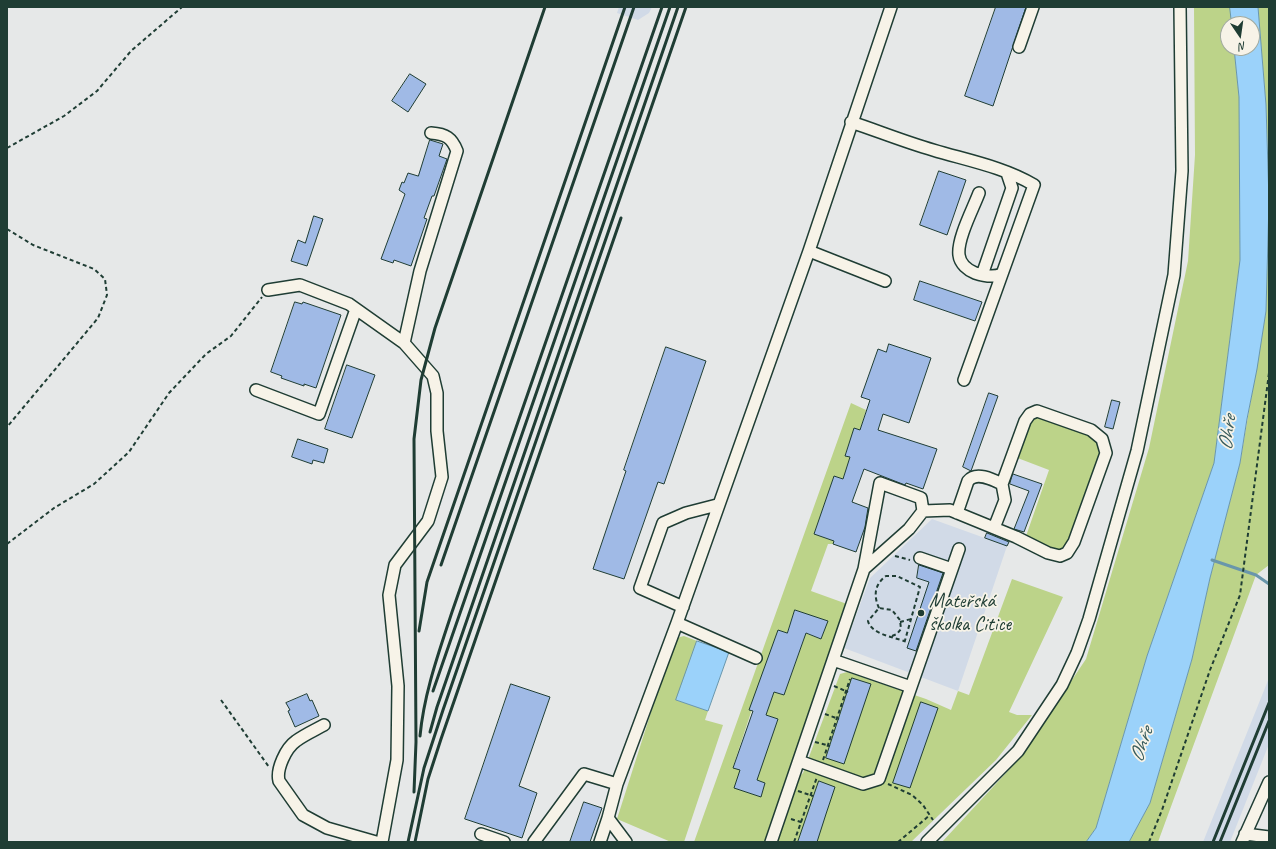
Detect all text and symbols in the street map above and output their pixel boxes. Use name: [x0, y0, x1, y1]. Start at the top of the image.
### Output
north arrow: [1220, 16, 1260, 56]
text: N: [1238, 39, 1247, 54]
water label: Ohře: [1213, 414, 1243, 452]
place label: Mateřská školka Citice: [929, 590, 1011, 637]
marker: Mateřská školka Citice: [916, 608, 926, 618]
water label: Ohře: [1124, 724, 1160, 766]

